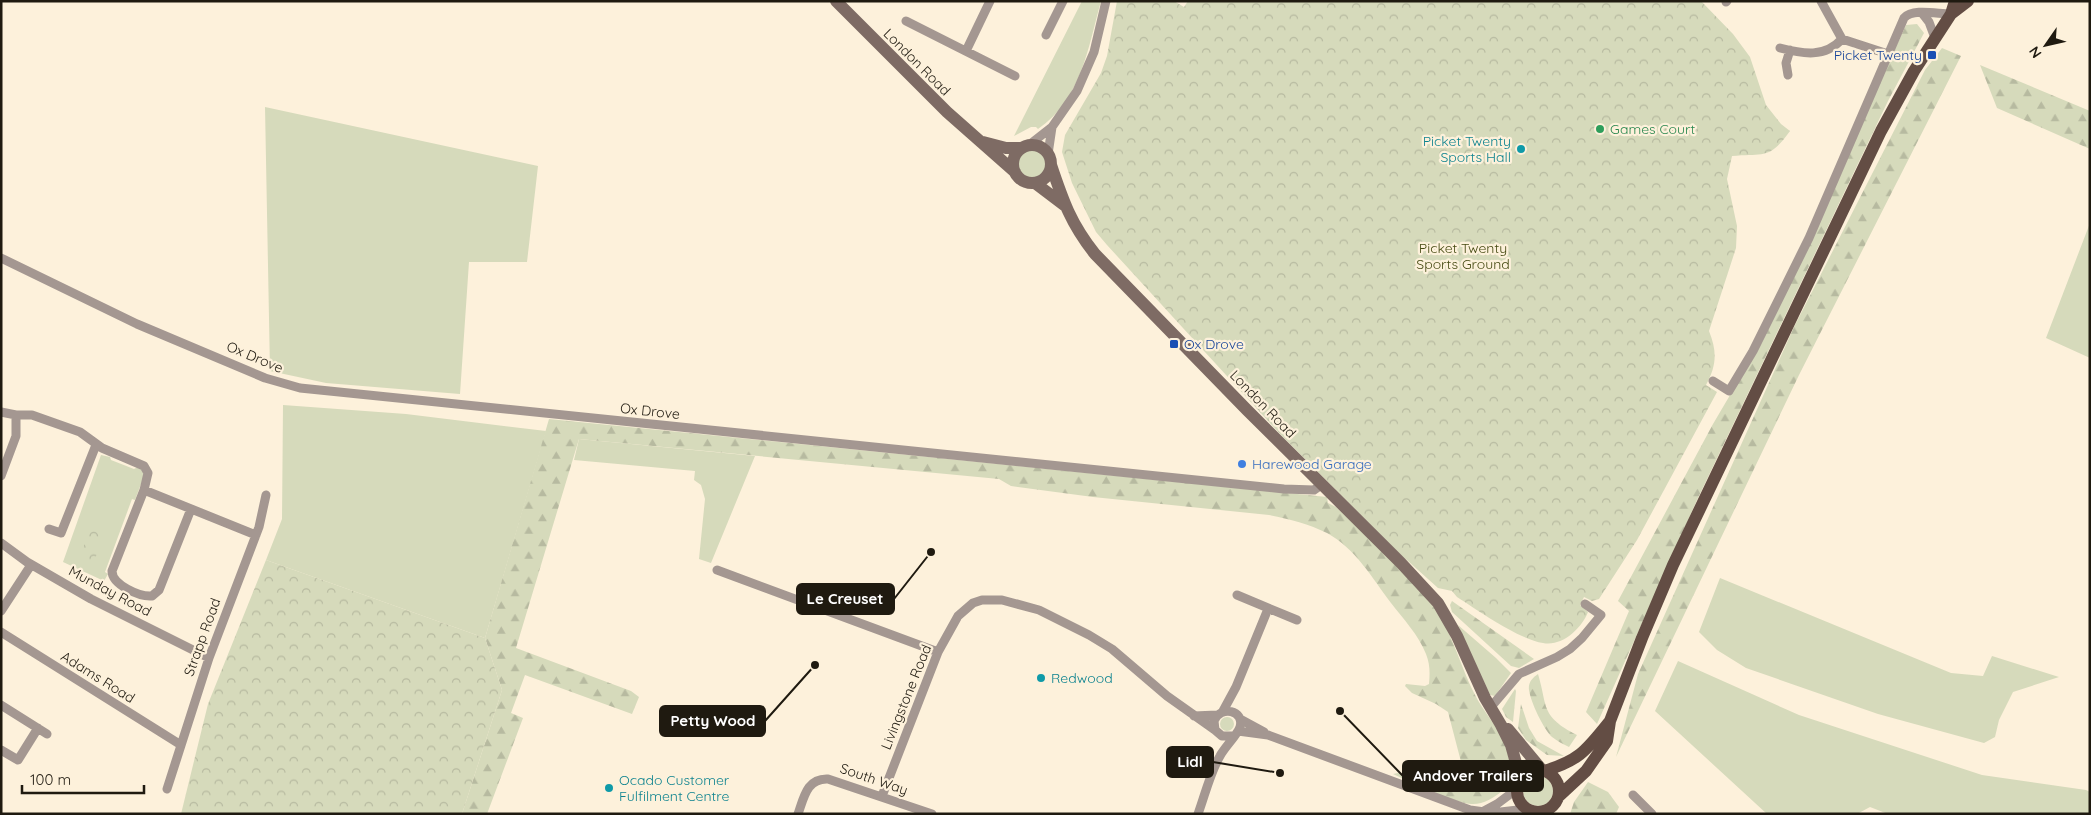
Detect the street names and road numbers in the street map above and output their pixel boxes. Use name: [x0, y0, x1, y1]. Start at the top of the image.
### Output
street label: London Road: [880, 25, 954, 99]
street label: Ox Drove: [224, 337, 286, 377]
street label: London Road: [1226, 366, 1300, 442]
street label: Ox Drove: [619, 399, 681, 423]
street label: Munday Road: [66, 562, 154, 620]
street label: Strapp Road: [180, 595, 224, 679]
street label: Livingstone Road: [877, 642, 935, 752]
street label: Adams Road: [58, 647, 138, 707]
street label: South Way: [838, 759, 910, 799]

